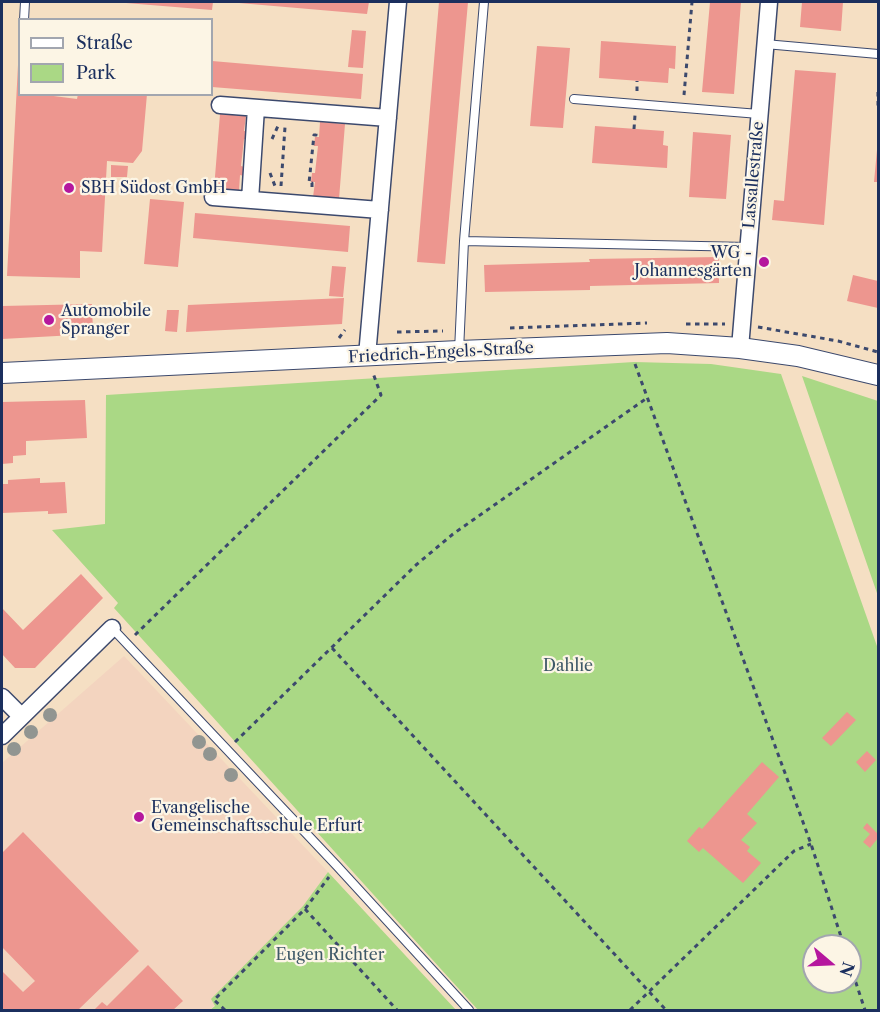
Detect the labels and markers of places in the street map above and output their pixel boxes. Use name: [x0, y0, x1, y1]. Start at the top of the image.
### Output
place label: SBH Südost GmbH: [81, 178, 226, 198]
marker: SBH Südost GmbH: [62, 181, 76, 195]
place label: WG - Johannesgärten: [634, 243, 752, 281]
marker: WG - Johannesgärten: [757, 255, 771, 269]
place label: Automobile Spranger: [61, 301, 151, 339]
marker: Automobile Spranger: [42, 313, 56, 327]
place label: Evangelische Gemeinschaftsschule Erfurt: [151, 798, 362, 836]
marker: Evangelische Gemeinschaftsschule Erfurt: [132, 810, 146, 824]

